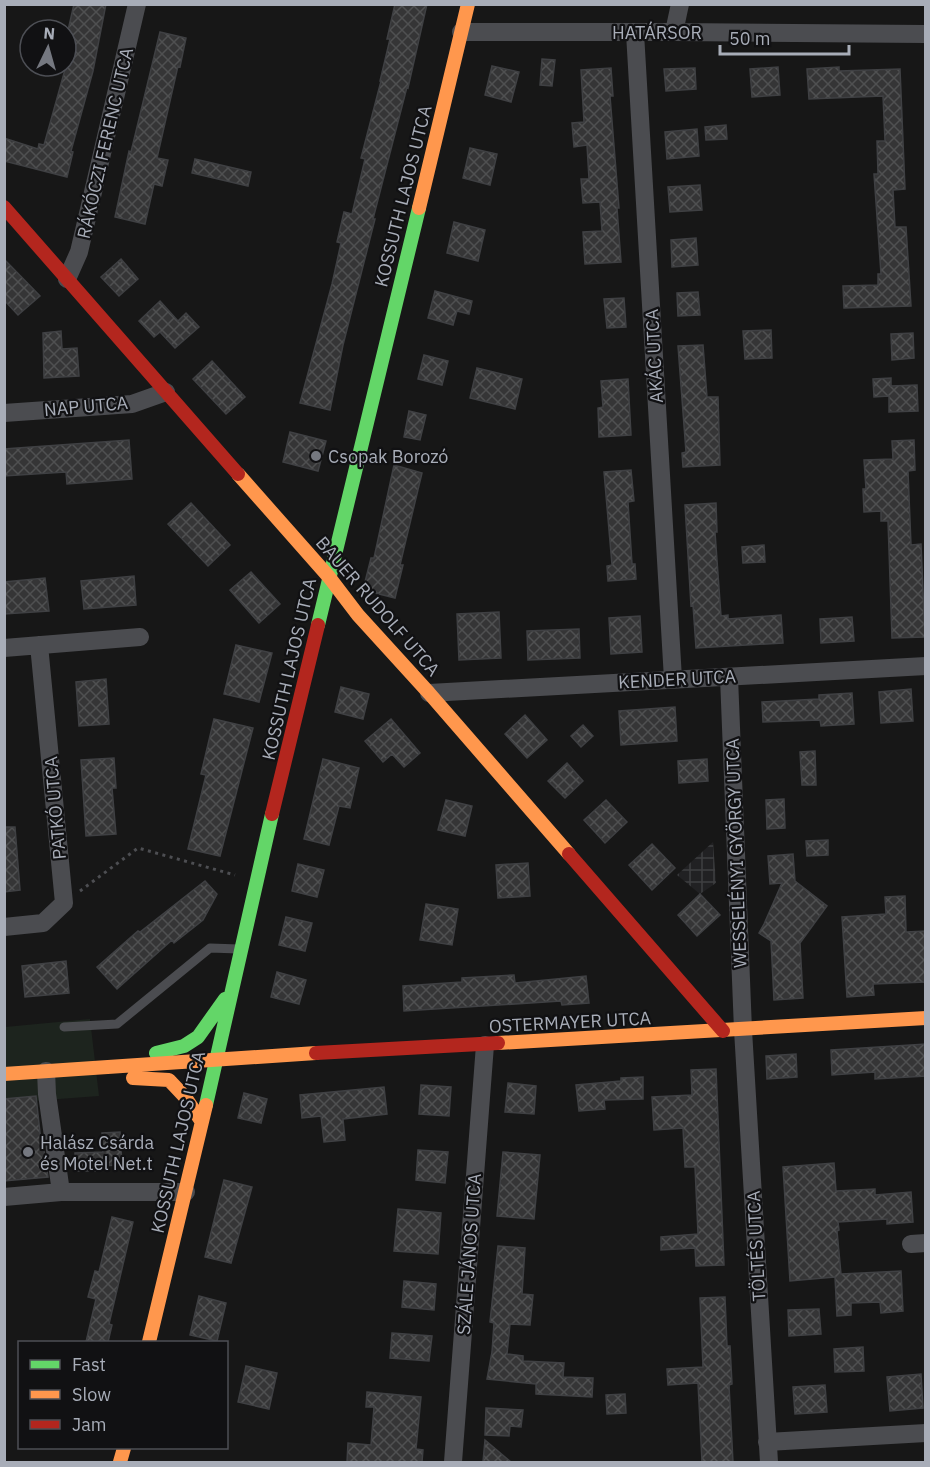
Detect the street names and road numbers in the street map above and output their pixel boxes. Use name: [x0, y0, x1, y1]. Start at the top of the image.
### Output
street label: HATÁRSOR: [612, 21, 702, 44]
street label: RÁKÓCZI FERENC UTCA: [72, 45, 138, 241]
street label: KOSSUTH LAJOS UTCA: [369, 102, 437, 289]
street label: AKÁC UTCA: [640, 308, 668, 404]
street label: NAP UTCA: [43, 391, 129, 421]
street label: BAUER RUDOLF UTCA: [311, 531, 445, 681]
street label: KOSSUTH LAJOS UTCA: [257, 575, 321, 762]
street label: KENDER UTCA: [618, 664, 737, 694]
street label: WESSELÉNYI GYÖRGY UTCA: [720, 737, 752, 968]
street label: PATKÓ UTCA: [39, 755, 71, 861]
street label: OSTERMAYER UTCA: [488, 1006, 652, 1038]
street label: KOSSUTH LAJOS UTCA: [146, 1048, 210, 1235]
street label: SZÁLE JÁNOS UTCA: [452, 1172, 486, 1336]
street label: TÖLTÉS UTCA: [742, 1190, 770, 1302]

